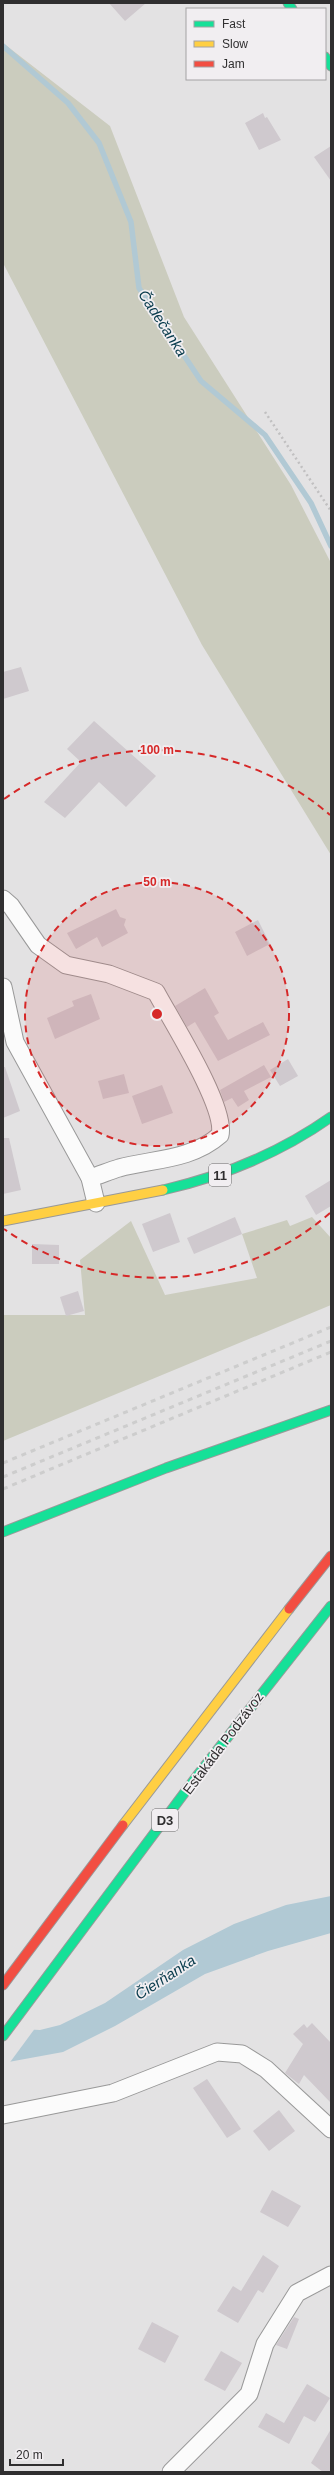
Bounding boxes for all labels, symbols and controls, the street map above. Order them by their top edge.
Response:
legend [186,8,326,80]
text: Fast [222,17,246,31]
text: Slow [222,37,248,51]
text: Jam [222,57,245,71]
water label: Čadečanka [135,287,191,359]
text: 100 m [140,743,174,757]
text: 50 m [143,875,171,889]
centre of rings [150,1007,164,1021]
road number: 11 [209,1164,231,1186]
street label: Estakáda Podzávoz [179,1689,267,1797]
road number: D3 [152,1809,178,1831]
water label: Čierňanka [132,1951,198,2003]
scale bar [10,2441,63,2467]
text: 20 m [16,2448,43,2462]

